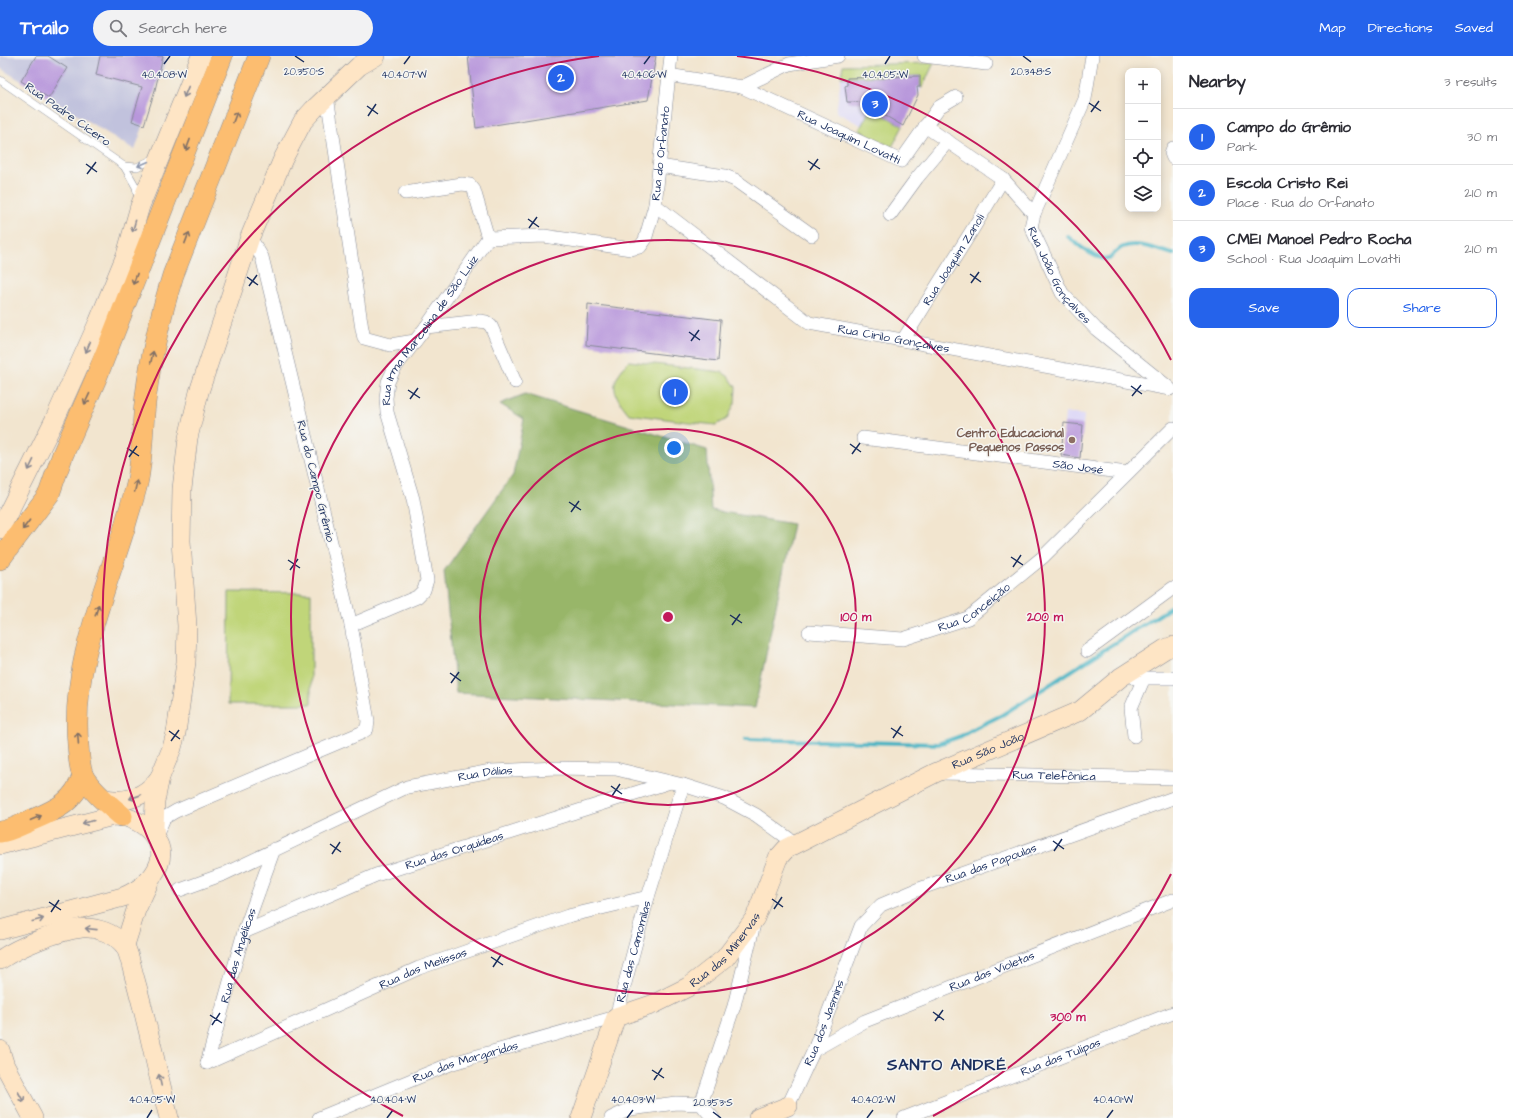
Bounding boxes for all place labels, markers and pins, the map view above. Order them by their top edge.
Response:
pin: 2 [548,63,574,93]
pin: 3 [862,89,888,119]
pin: 1 [662,377,688,407]
place label: Centro Educacional Pequenos Passos [957,425,1064,457]
marker: Centro Educacional Pequenos Passos [1067,435,1077,445]
centre of rings [661,610,675,624]

